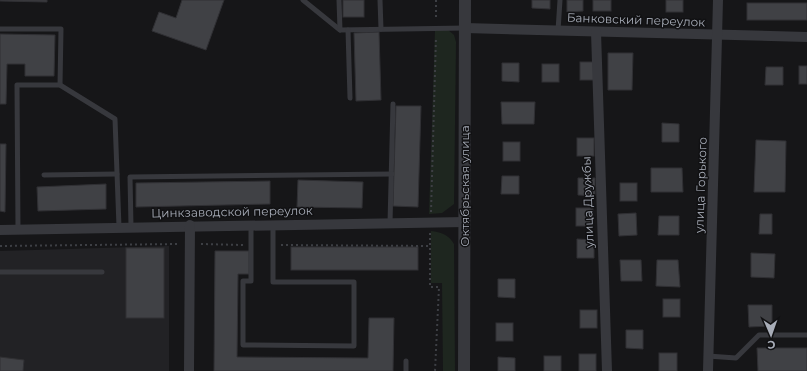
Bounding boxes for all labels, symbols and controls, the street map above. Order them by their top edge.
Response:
street label: Банковский переулок [567,10,706,29]
street label: Октябрьская улица [457,125,472,247]
street label: улица Горького [691,136,710,234]
street label: улица Дружбы [578,156,597,249]
street label: Цинкзаводской переулок [151,203,313,220]
north arrow [751,315,791,355]
text: С [767,338,776,352]

